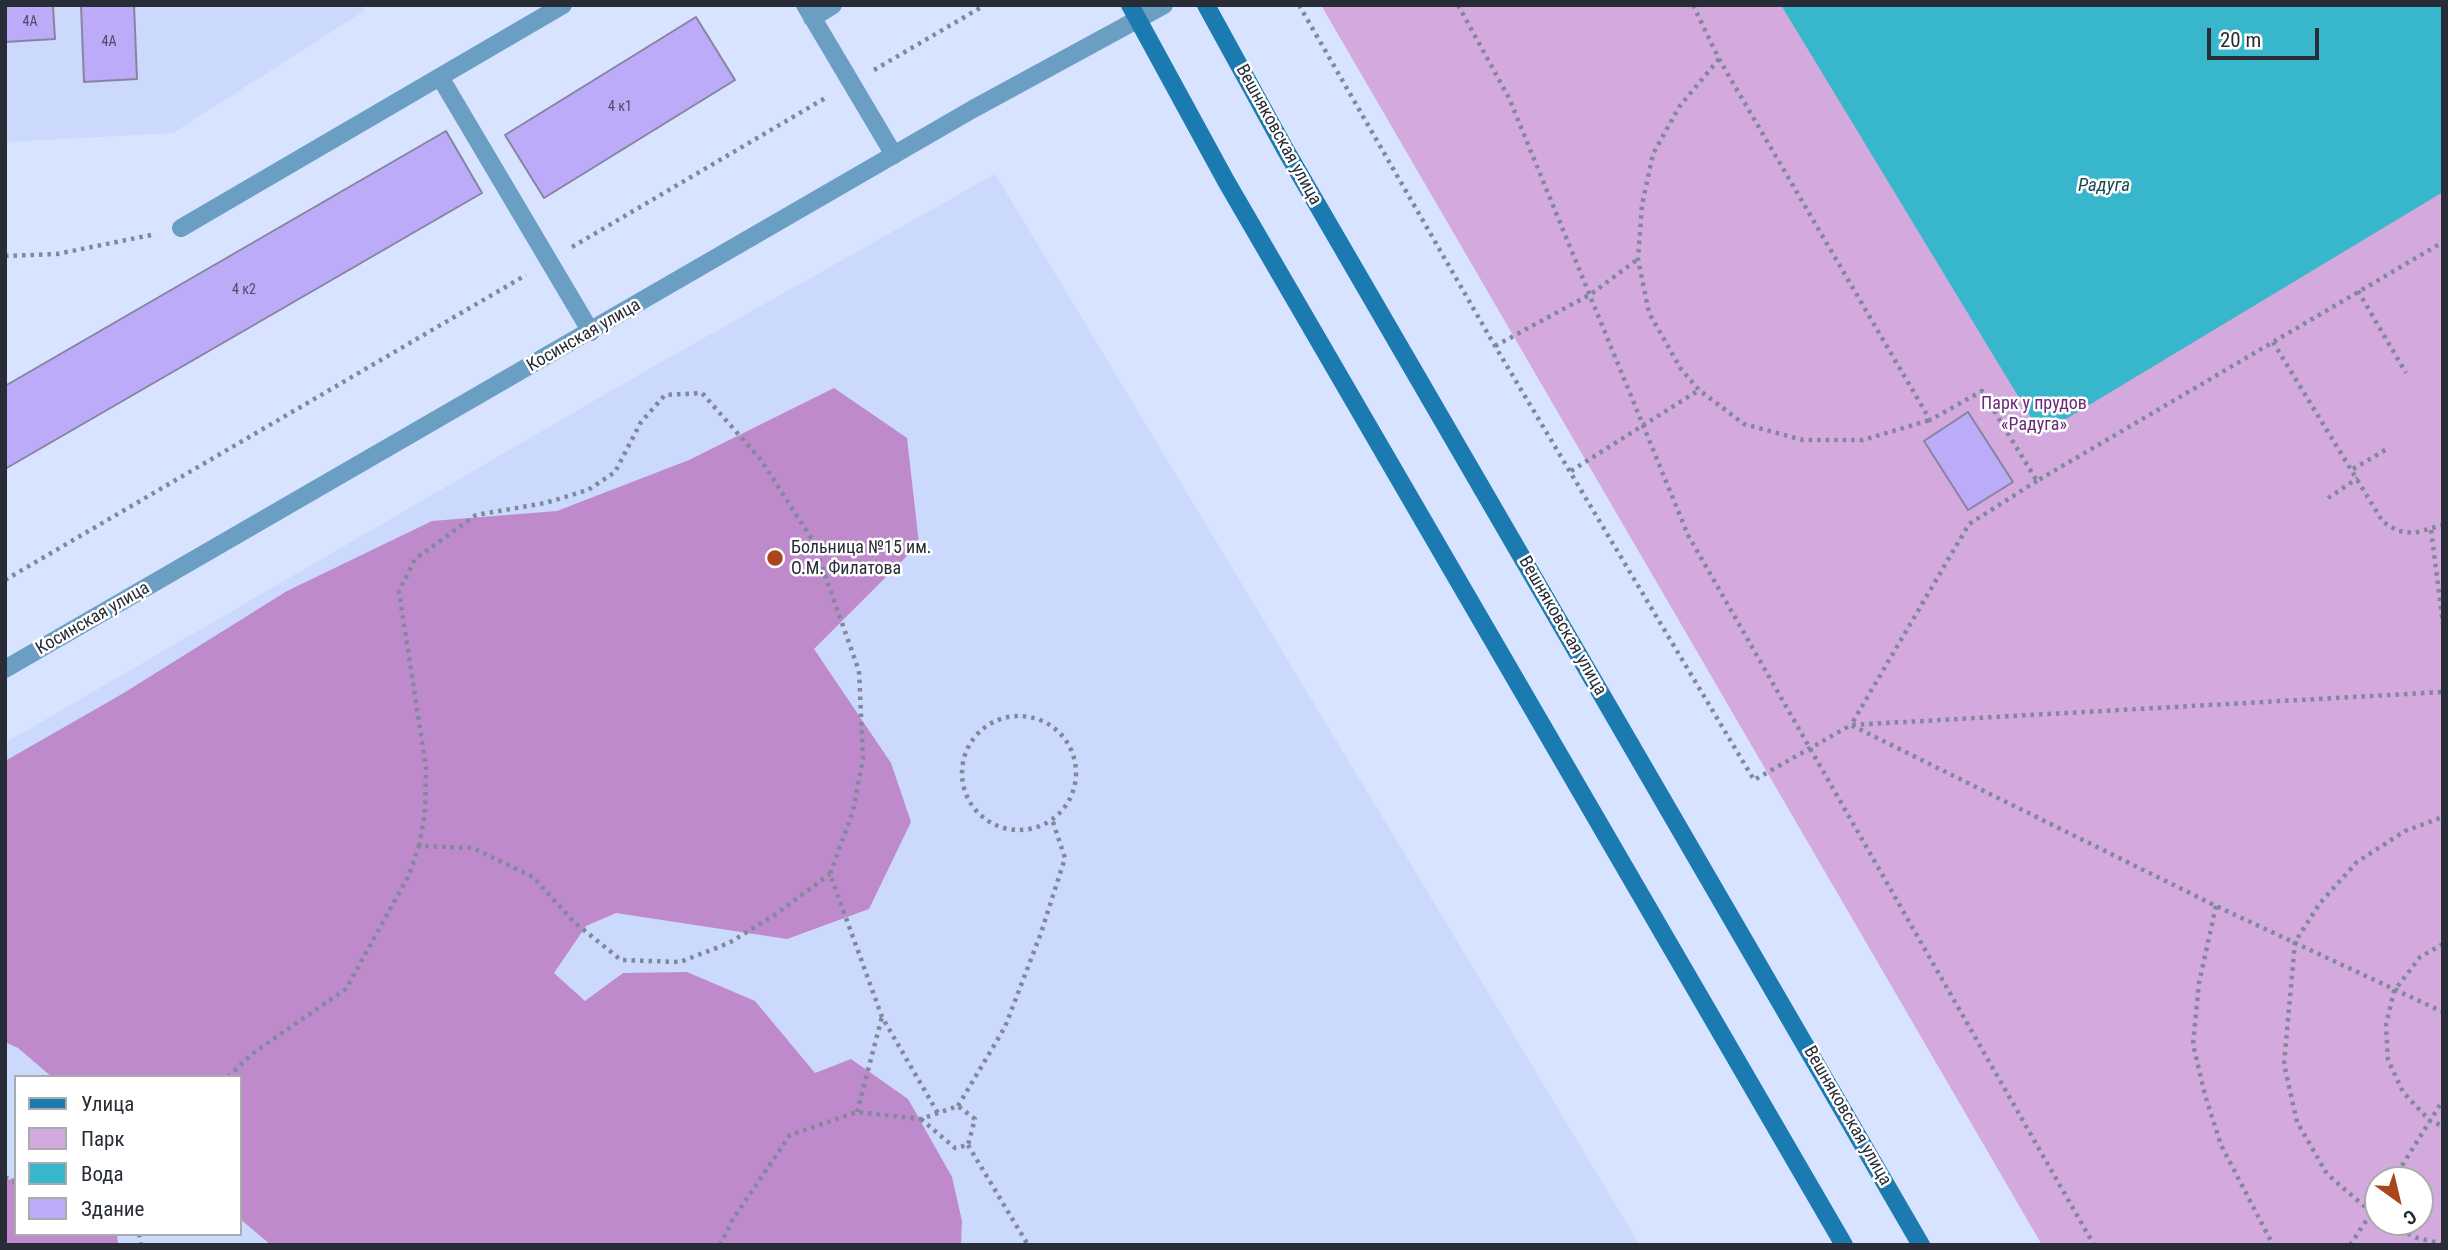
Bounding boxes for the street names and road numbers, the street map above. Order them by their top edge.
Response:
street label: Вешняковская улица [1230,61,1326,209]
street label: Косинская улица [523,295,645,377]
street label: Вешняковская улица [1513,552,1611,700]
street label: Косинская улица [32,578,154,660]
street label: Вешняковская улица [1798,1042,1896,1190]

